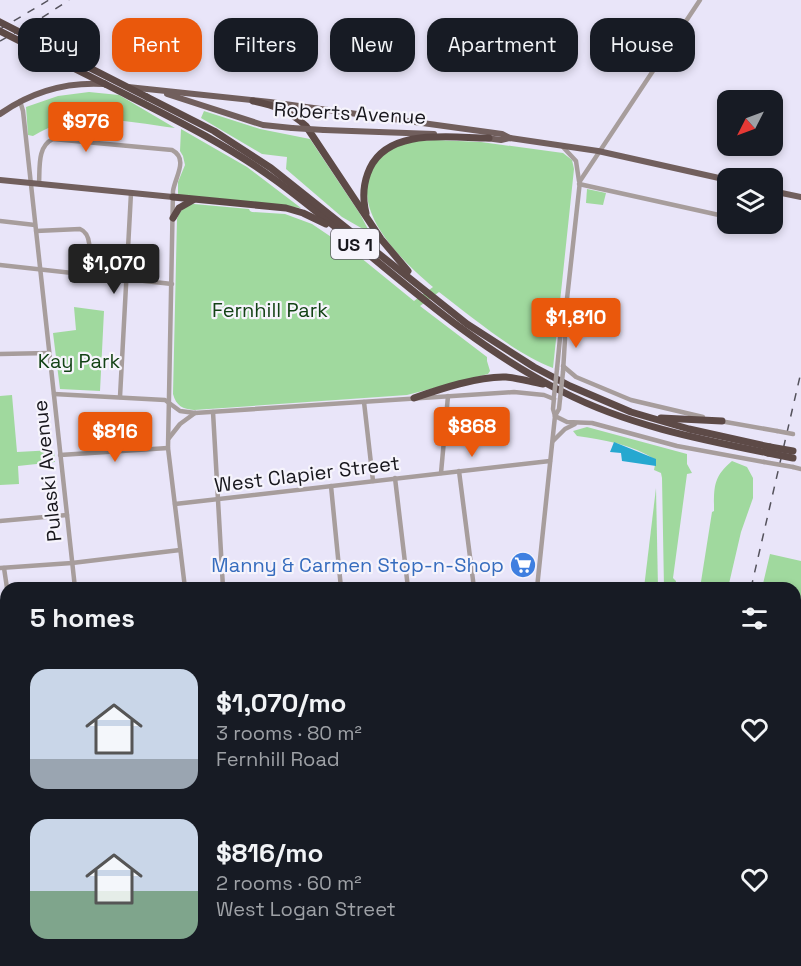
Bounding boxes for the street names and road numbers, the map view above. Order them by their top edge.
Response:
street label: Roberts Avenue [273,96,427,130]
road number: US 1 [331,229,379,259]
street label: Pulaski Avenue [27,399,67,543]
street label: West Clapier Street [213,450,401,498]

